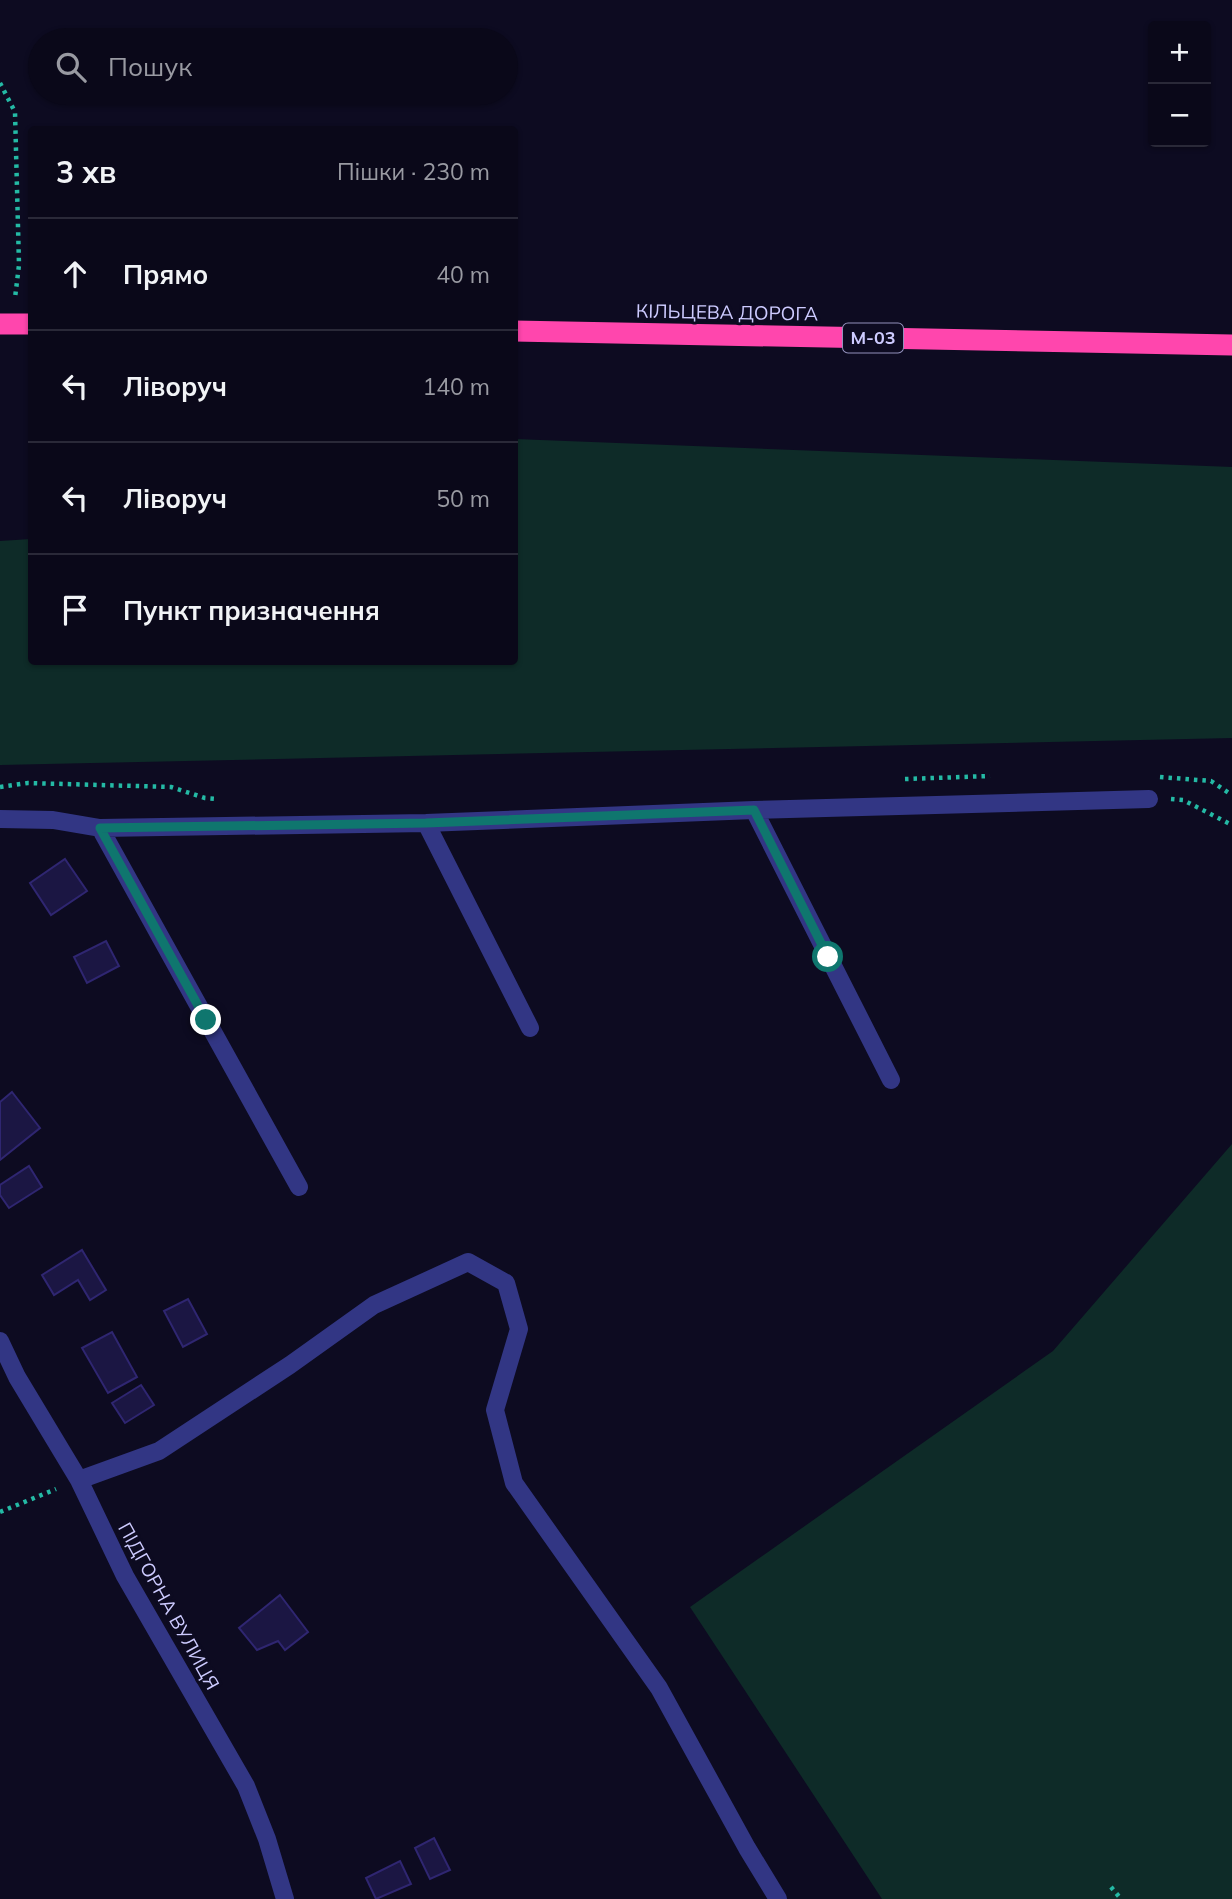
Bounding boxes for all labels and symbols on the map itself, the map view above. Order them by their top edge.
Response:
street label: КІЛЬЦЕВА ДОРОГА [636,298,818,326]
road number: М-03 [843,324,903,352]
route start [812,941,843,972]
route end [190,1004,221,1035]
street label: ПІДГОРНА ВУЛИЦЯ [113,1518,225,1694]

